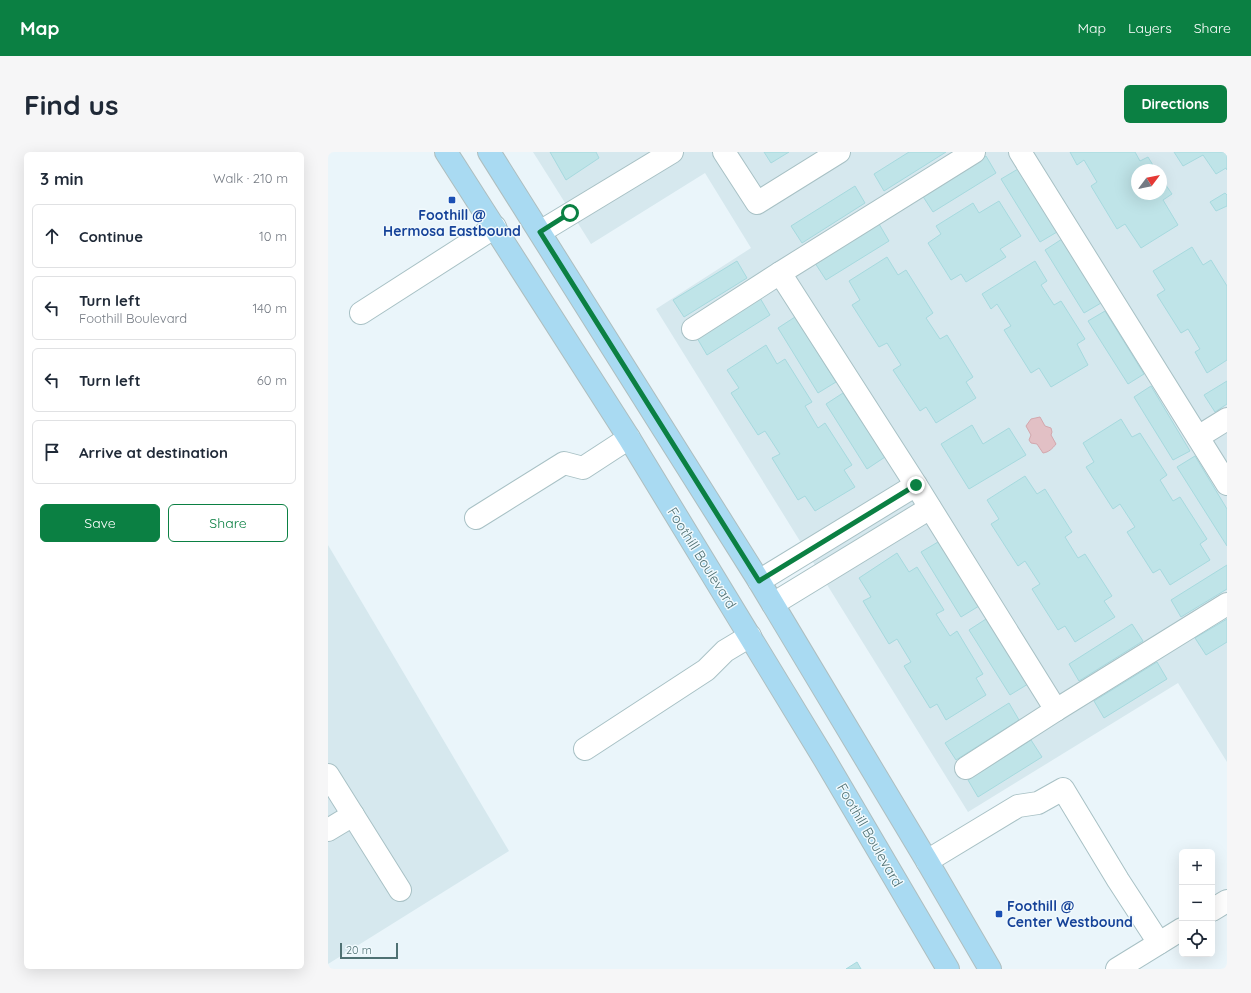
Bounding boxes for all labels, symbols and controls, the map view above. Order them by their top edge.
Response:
text: Map [20,16,59,40]
text: Map [1077,19,1106,37]
text: Layers [1128,19,1172,37]
text: Share [1194,19,1231,37]
button: Directions [1124,85,1227,123]
text: Find us [24,87,118,122]
north arrow [1131,164,1167,200]
text: 3 min [40,168,84,189]
text: Walk · 210 m [213,170,288,186]
marker: Foothill @ Hermosa Eastbound [447,195,457,205]
route start [561,204,579,222]
place label: Foothill @ Hermosa Eastbound [383,206,521,240]
icon: ahead [41,225,63,247]
text: Continue [79,227,143,246]
text: 10 m [259,228,287,244]
text: Turn left [79,291,141,310]
icon: left [41,297,63,319]
text: 140 m [252,300,287,316]
text: Foothill Boulevard [79,310,187,326]
icon: left [41,369,63,391]
text: Turn left [79,371,141,390]
text: 60 m [257,372,287,388]
icon: arrive [41,441,63,463]
text: Arrive at destination [79,443,228,462]
route end [907,476,925,494]
button: Save [40,504,160,542]
button: Share [168,504,288,542]
street label: Foothill Boulevard [664,504,740,612]
street label: Foothill Boulevard [833,780,907,890]
map controls [1179,849,1215,957]
button: + [1179,849,1215,885]
button: − [1179,885,1215,921]
place label: Foothill @ Center Westbound [1007,897,1133,931]
marker: Foothill @ Center Westbound [994,909,1004,919]
button: locate [1179,921,1215,957]
scale bar [340,941,398,960]
text: 20 m [346,943,372,957]

